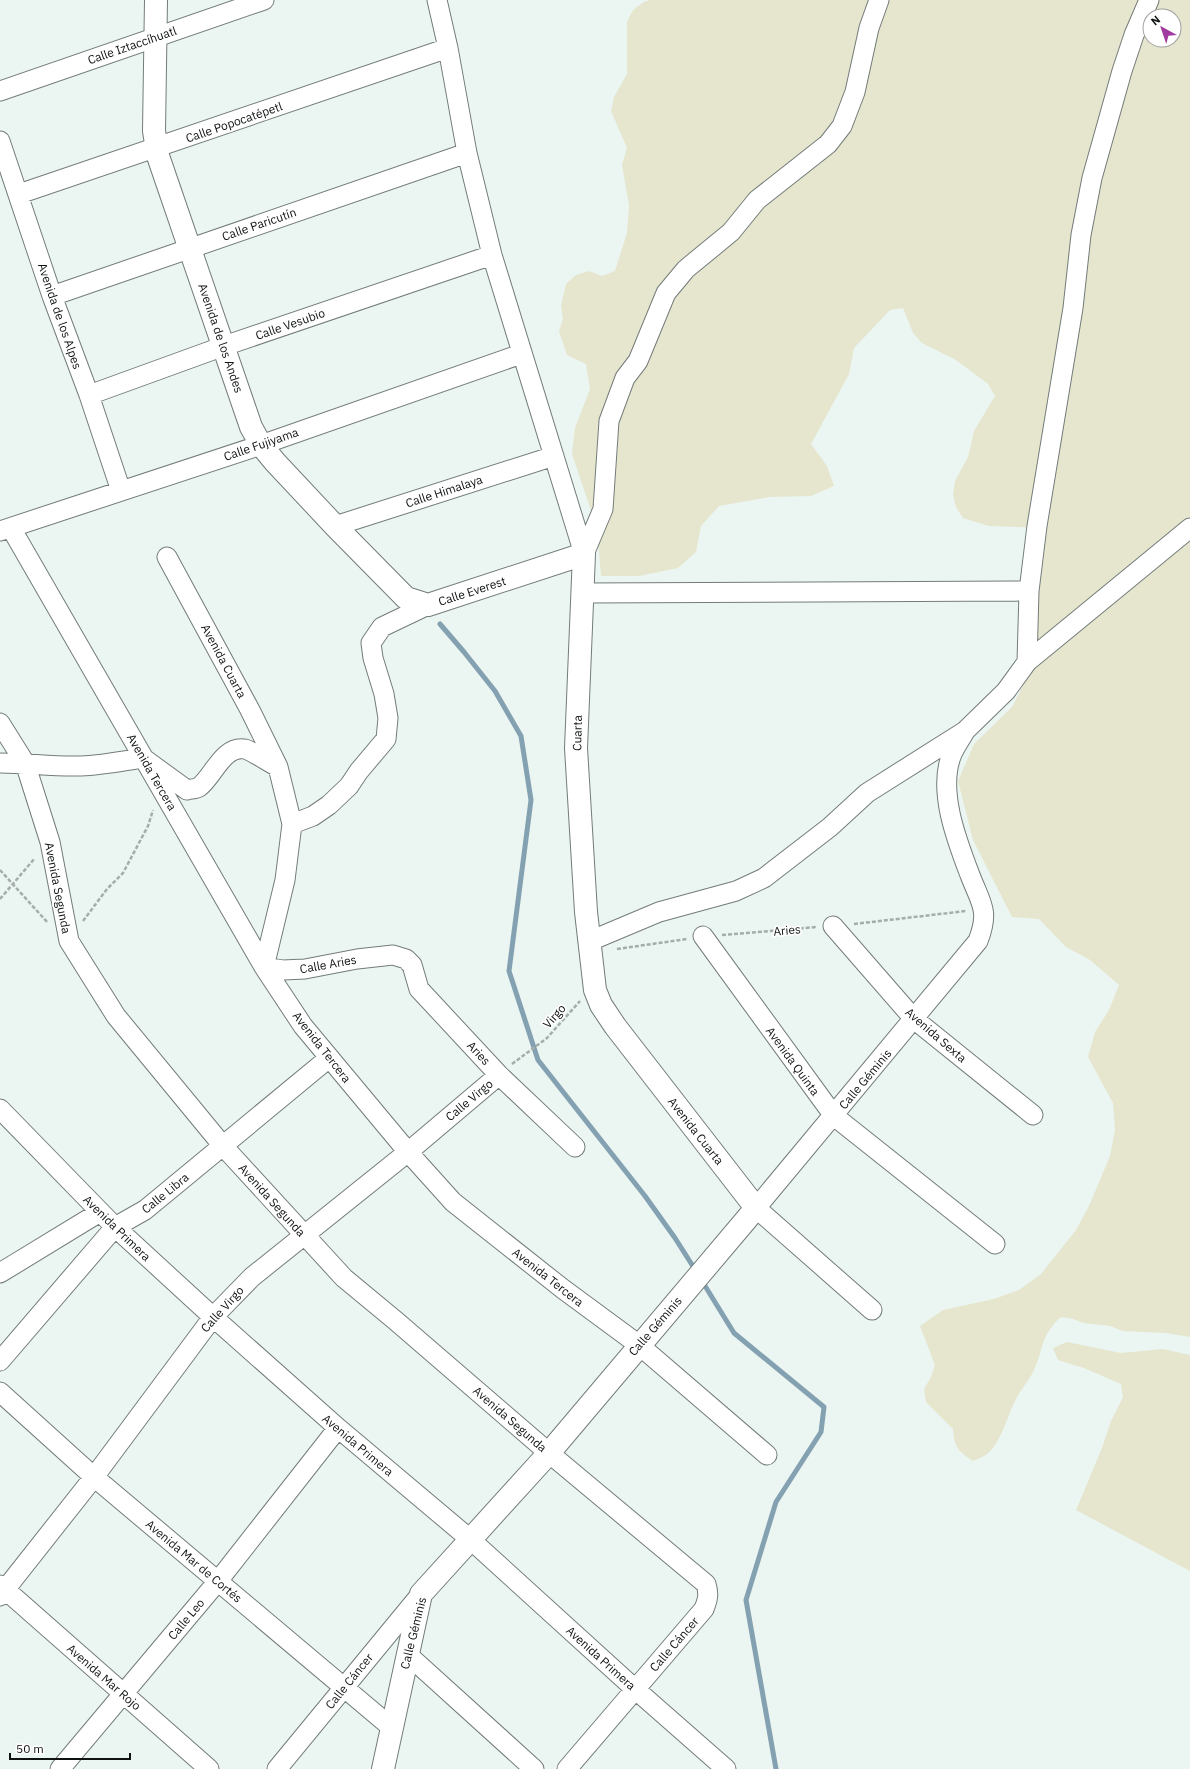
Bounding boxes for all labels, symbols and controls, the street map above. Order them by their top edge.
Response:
north arrow [1142,8,1182,48]
text: N [1148,12,1163,28]
street label: Calle Iztaccíhuatl [85,23,179,67]
street label: Calle Popocatépetl [184,98,284,146]
street label: Calle Paricutín [220,204,298,244]
street label: Avenida de los Alpes [35,261,85,371]
street label: Avenida de los Andes [195,281,247,395]
street label: Calle Vesubio [253,305,327,343]
street label: Calle Fujiyama [222,424,301,464]
street label: Calle Himalaya [404,471,485,510]
street label: Calle Everest [436,573,508,609]
street label: Avenida Cuarta [198,621,250,701]
street label: Cuarta [569,714,585,751]
street label: Avenida Tercera [124,731,180,814]
street label: Avenida Segunda [42,841,74,936]
street label: Aries [773,921,802,939]
street label: Calle Aries [298,952,358,976]
street label: Virgo [539,1001,569,1031]
street label: Avenida Sexta [902,1004,970,1066]
street label: Avenida Tercera [290,1008,355,1086]
street label: Avenida Quinta [763,1024,823,1099]
street label: Aries [464,1038,494,1068]
street label: Calle Géminis [836,1046,895,1112]
street label: Calle Virgo [442,1076,496,1124]
street label: Avenida Cuarta [665,1094,727,1168]
street label: Avenida Segunda [235,1161,309,1240]
street label: Calle Libra [138,1169,192,1217]
street label: Avenida Primera [80,1192,154,1264]
street label: Avenida Tercera [509,1245,587,1310]
street label: Calle Virgo [197,1283,247,1335]
street label: Calle Géminis [625,1293,685,1359]
street label: Avenida Segunda [470,1383,550,1455]
street label: Avenida Primera [319,1411,397,1479]
street label: Avenida Mar de Cortés [143,1516,245,1606]
street label: Calle Leo [165,1595,208,1643]
street label: Calle Géminis [397,1595,429,1671]
street label: Calle Cáncer [646,1613,702,1674]
street label: Avenida Primera [563,1623,639,1693]
street label: Avenida Mar Rojo [64,1641,144,1713]
street label: Calle Cáncer [322,1650,376,1712]
scale bar [10,1735,130,1761]
text: 50 m [16,1741,44,1756]

